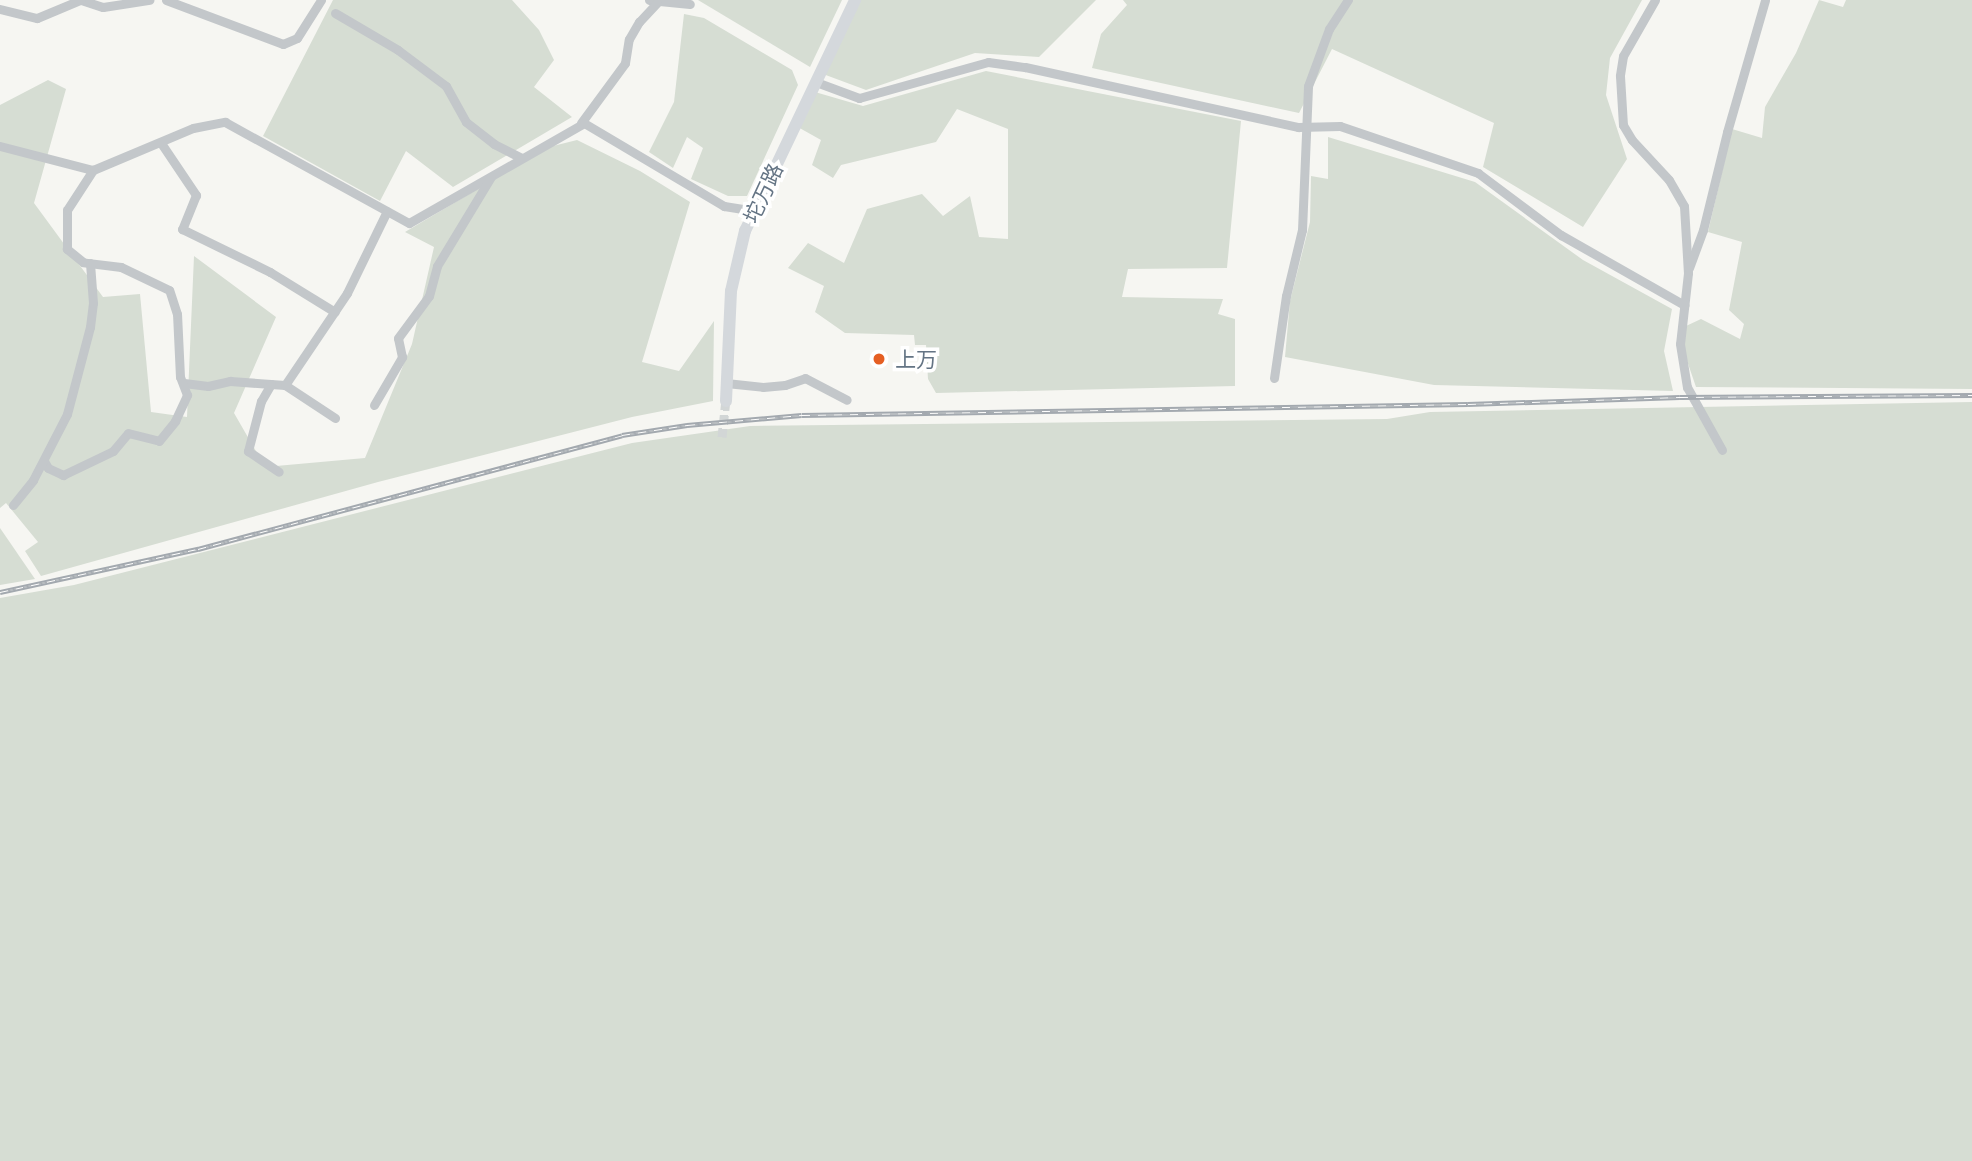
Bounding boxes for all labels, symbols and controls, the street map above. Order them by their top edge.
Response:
street label: 坨万路 [738,159,788,227]
place label: 上万 [895,346,937,372]
marker: 上万 [869,349,889,369]

